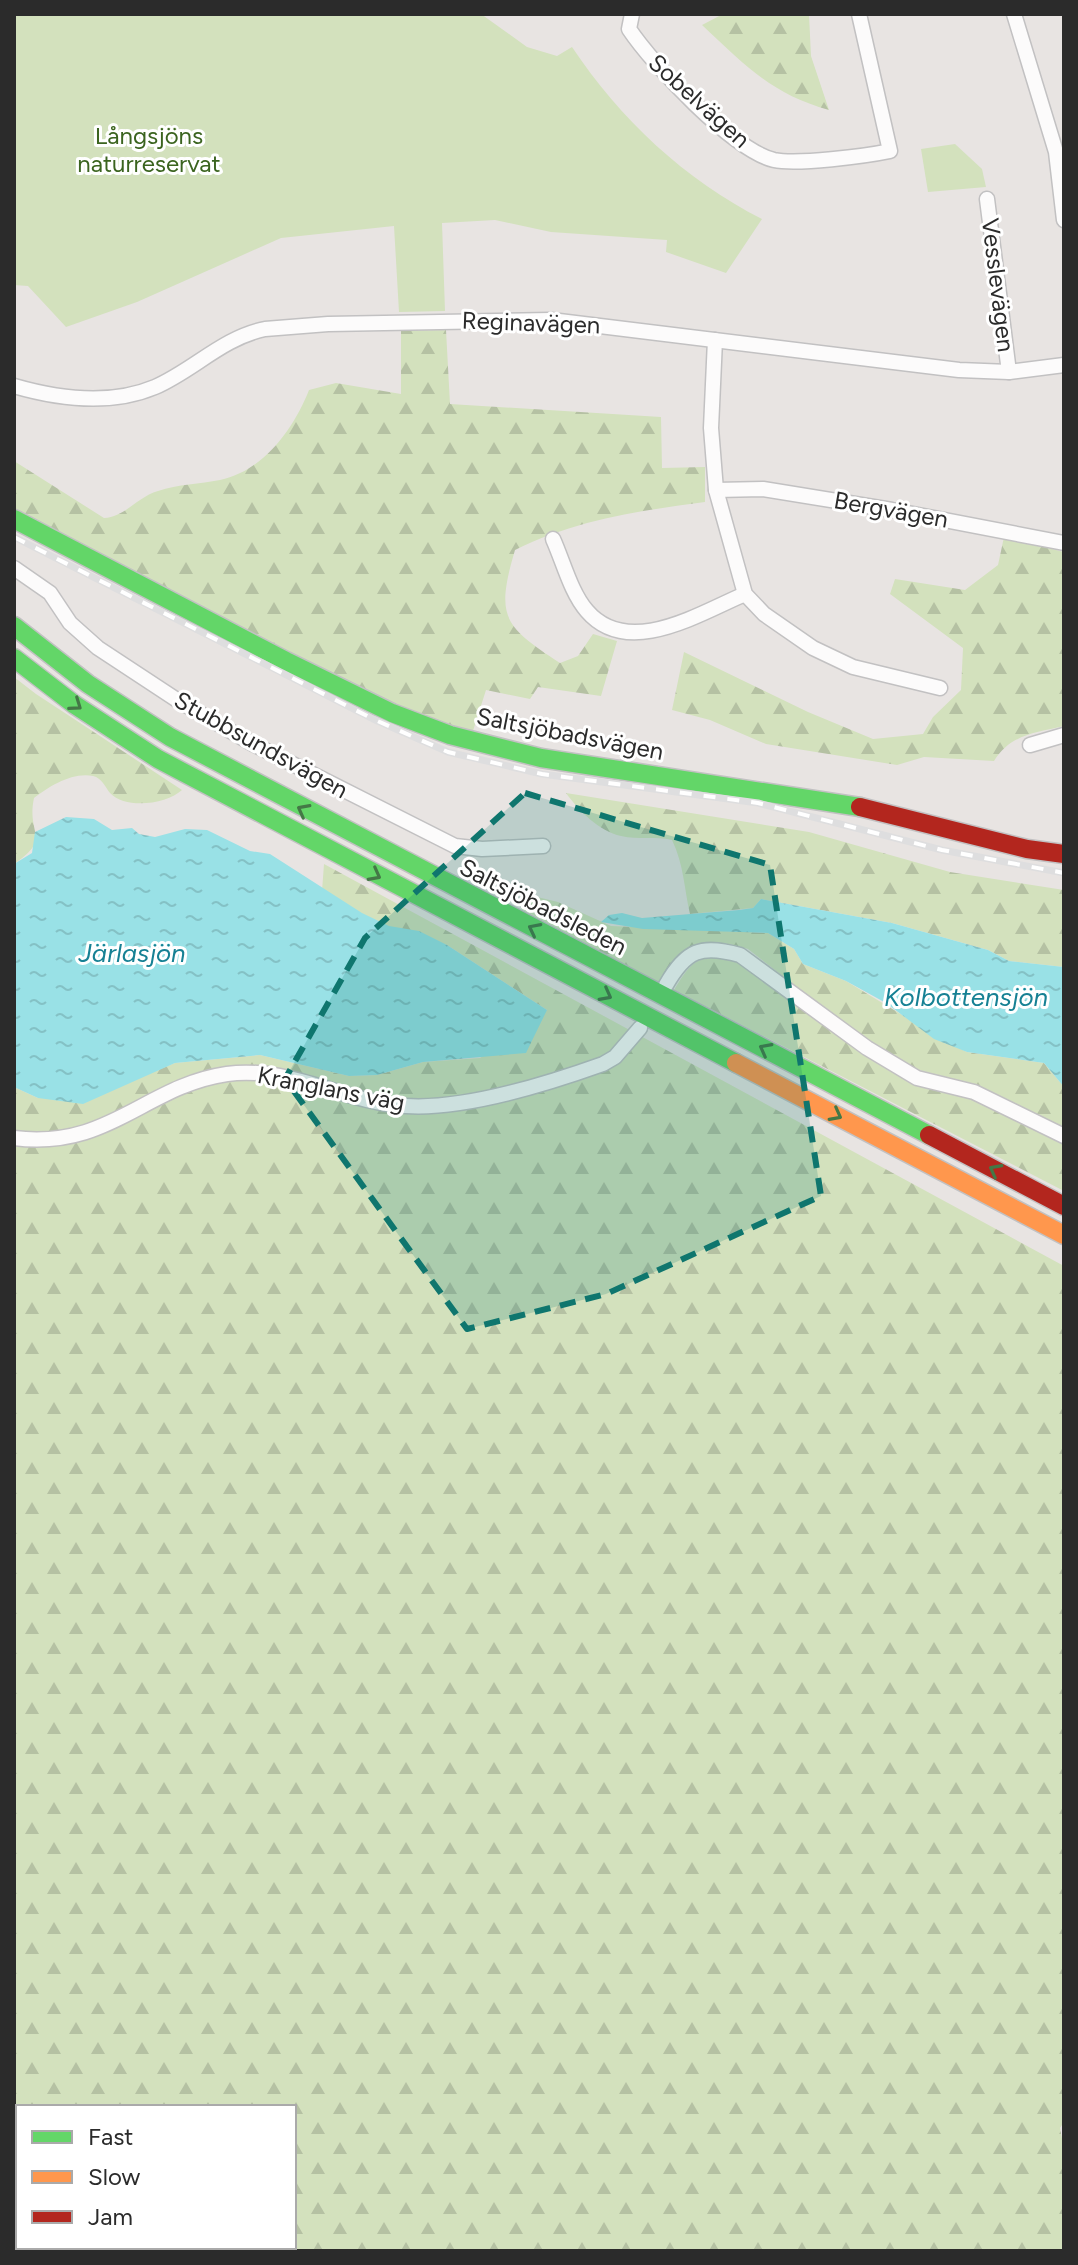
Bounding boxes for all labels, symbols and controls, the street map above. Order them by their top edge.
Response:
street label: Sobelvägen [643,48,756,154]
park label: Långsjöns naturreservat [77,121,221,178]
street label: Vesslevägen [976,216,1021,353]
street label: Reginavägen [461,306,601,339]
street label: Bergvägen [832,485,950,534]
street label: Stubbsundsvägen [169,685,353,804]
one-way arrow [68,695,82,710]
street label: Saltsjöbadsvägen [474,701,666,766]
one-way arrow [297,804,312,819]
street label: Saltsjöbadsleden [455,852,632,961]
one-way arrow [367,866,382,881]
one-way arrow [528,924,542,939]
water label: Järlasjön [77,937,186,969]
water label: Kolbottensjön [884,981,1048,1013]
one-way arrow [597,986,612,1001]
one-way arrow [758,1044,773,1059]
street label: Kranglans väg [255,1060,407,1117]
one-way arrow [828,1106,843,1121]
one-way arrow [989,1165,1003,1180]
legend [16,2105,296,2249]
text: Fast [88,2122,133,2151]
text: Slow [88,2162,141,2191]
text: Jam [88,2202,133,2231]

